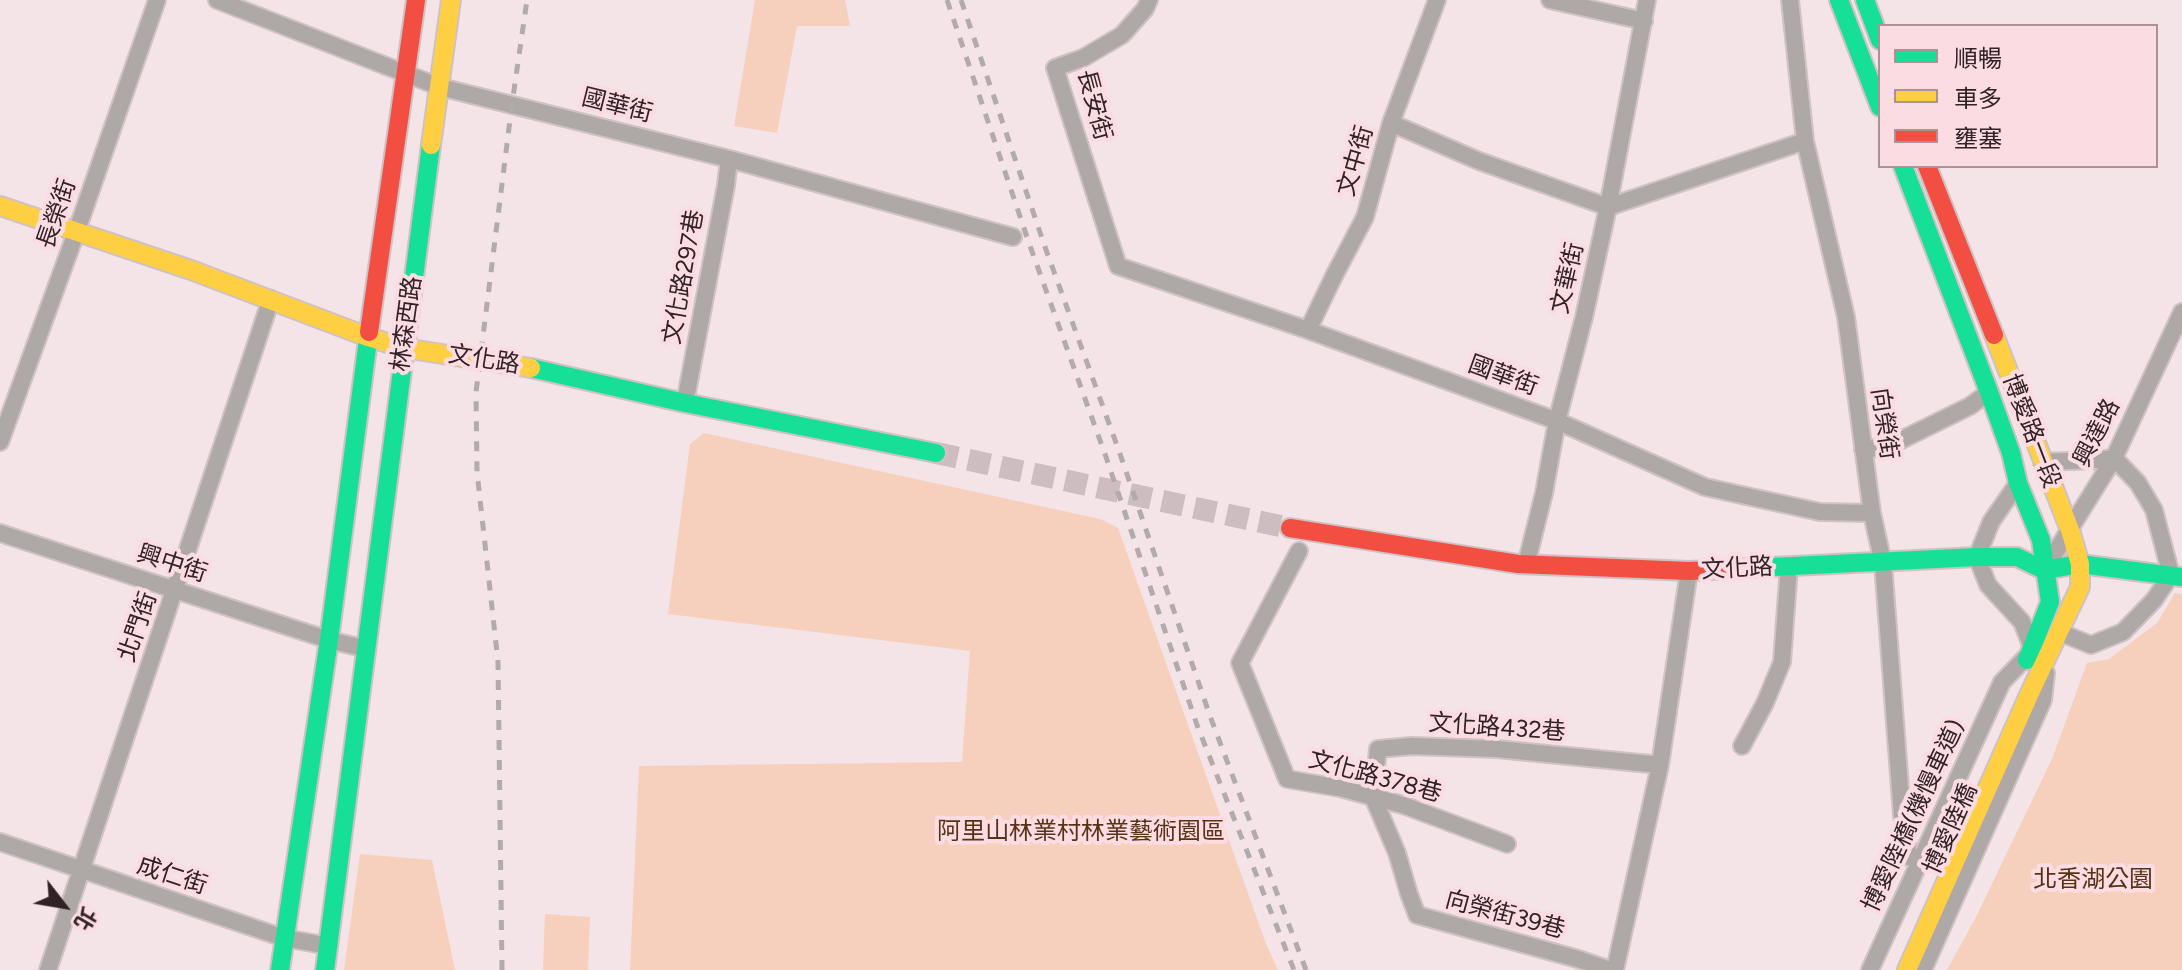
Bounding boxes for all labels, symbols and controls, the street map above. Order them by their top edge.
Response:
legend [1878,24,2158,168]
text: 順暢 [1954,44,2002,73]
street label: 長安街 [1071,66,1117,144]
street label: 國華街 [579,83,655,129]
text: 車多 [1954,84,2002,113]
street label: 文中街 [1332,122,1380,200]
text: 壅塞 [1954,124,2002,153]
street label: 長榮街 [32,175,82,253]
street label: 文化路297巷 [658,208,710,346]
street label: 文華街 [1546,240,1590,316]
street label: 林森西路 [386,274,428,374]
street label: 文化路 [446,340,522,380]
street label: 國華街 [1464,350,1542,402]
street label: 博愛路一段 [1996,370,2066,492]
street label: 向榮街 [1865,386,1903,462]
street label: 興達路 [2068,394,2126,472]
street label: 興中街 [133,539,211,589]
street label: 文化路 [1700,553,1774,585]
street label: 北門街 [113,588,163,666]
street label: 文化路432巷 [1427,709,1567,747]
street label: 博愛陸橋(機慢車道) [1857,715,1971,917]
street label: 文化路378巷 [1305,745,1445,809]
street label: 博愛陸橋 [1918,779,1984,879]
park label: 阿里山林業村林業藝術園區 [937,818,1225,846]
street label: 成仁街 [133,851,211,901]
north arrow [24,866,104,946]
park label: 北香湖公園 [2033,866,2153,894]
street label: 向榮街39巷 [1442,885,1568,945]
text: 北 [68,902,102,935]

